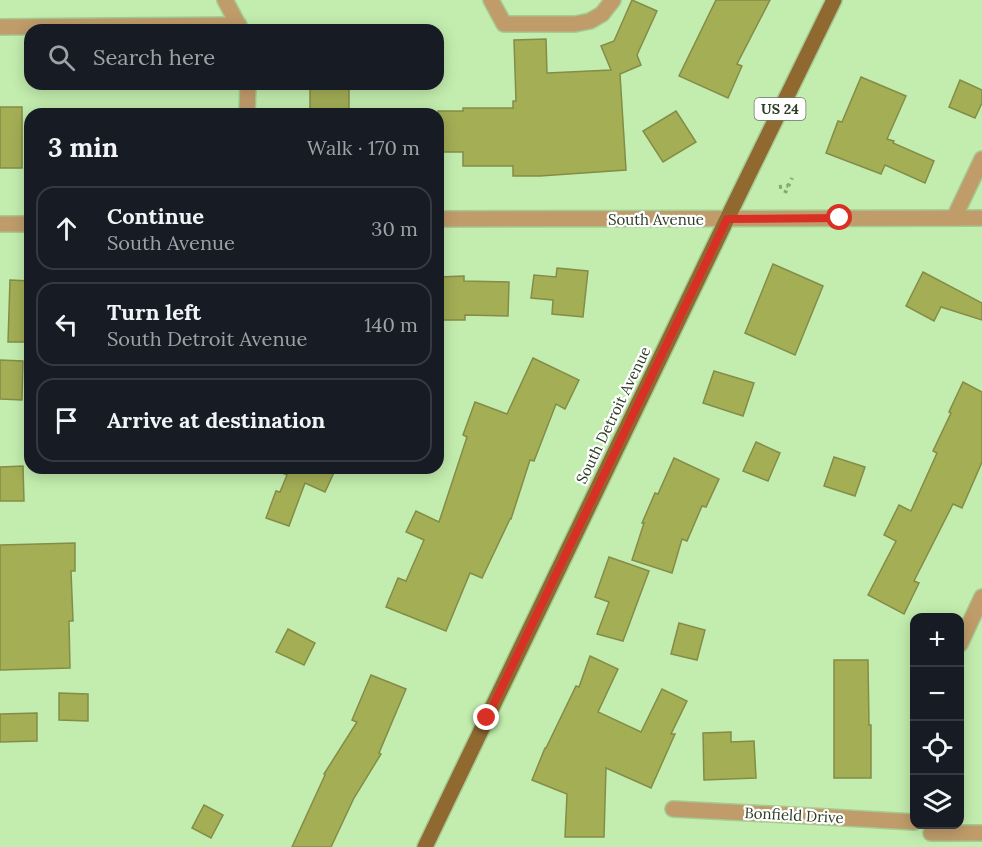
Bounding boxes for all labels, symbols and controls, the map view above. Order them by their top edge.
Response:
search box [24,24,444,90]
icon: search [45,41,78,74]
text: Search here [93,43,215,71]
road number: US 24 [754,98,806,120]
text: 3 min [48,131,118,164]
text: Walk · 170 m [307,135,420,160]
text: Continue [107,202,204,230]
route start [826,204,852,230]
street label: South Avenue [608,210,704,229]
icon: ahead [50,212,83,245]
text: 30 m [371,216,418,241]
text: South Avenue [107,230,235,255]
text: Turn left [107,298,201,326]
icon: left [50,308,83,341]
text: 140 m [364,312,418,337]
text: South Detroit Avenue [107,326,307,351]
street label: South Detroit Avenue [572,343,654,487]
icon: arrive [50,404,83,437]
text: Arrive at destination [107,406,325,434]
map controls [910,613,964,829]
button: + [910,613,964,667]
button: − [910,667,964,721]
route end [473,704,499,730]
button: locate [910,721,964,775]
button: layers [910,775,964,829]
street label: Bonfield Drive [744,803,844,827]

